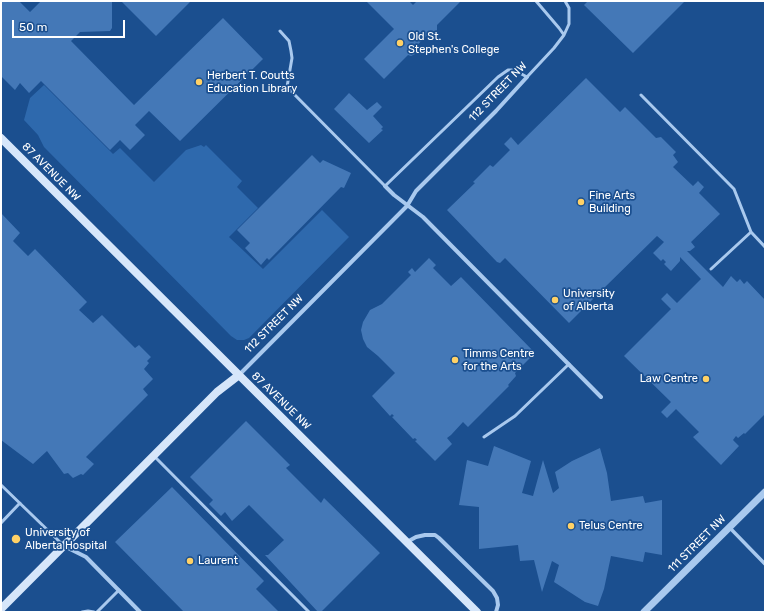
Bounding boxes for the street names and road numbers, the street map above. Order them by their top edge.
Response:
street label: 112 STREET NW [466,59,530,125]
street label: 87 AVENUE NW [19,140,83,204]
street label: 112 STREET NW [242,292,306,356]
street label: 87 AVENUE NW [249,369,313,433]
street label: 111 STREET NW [665,512,729,576]

